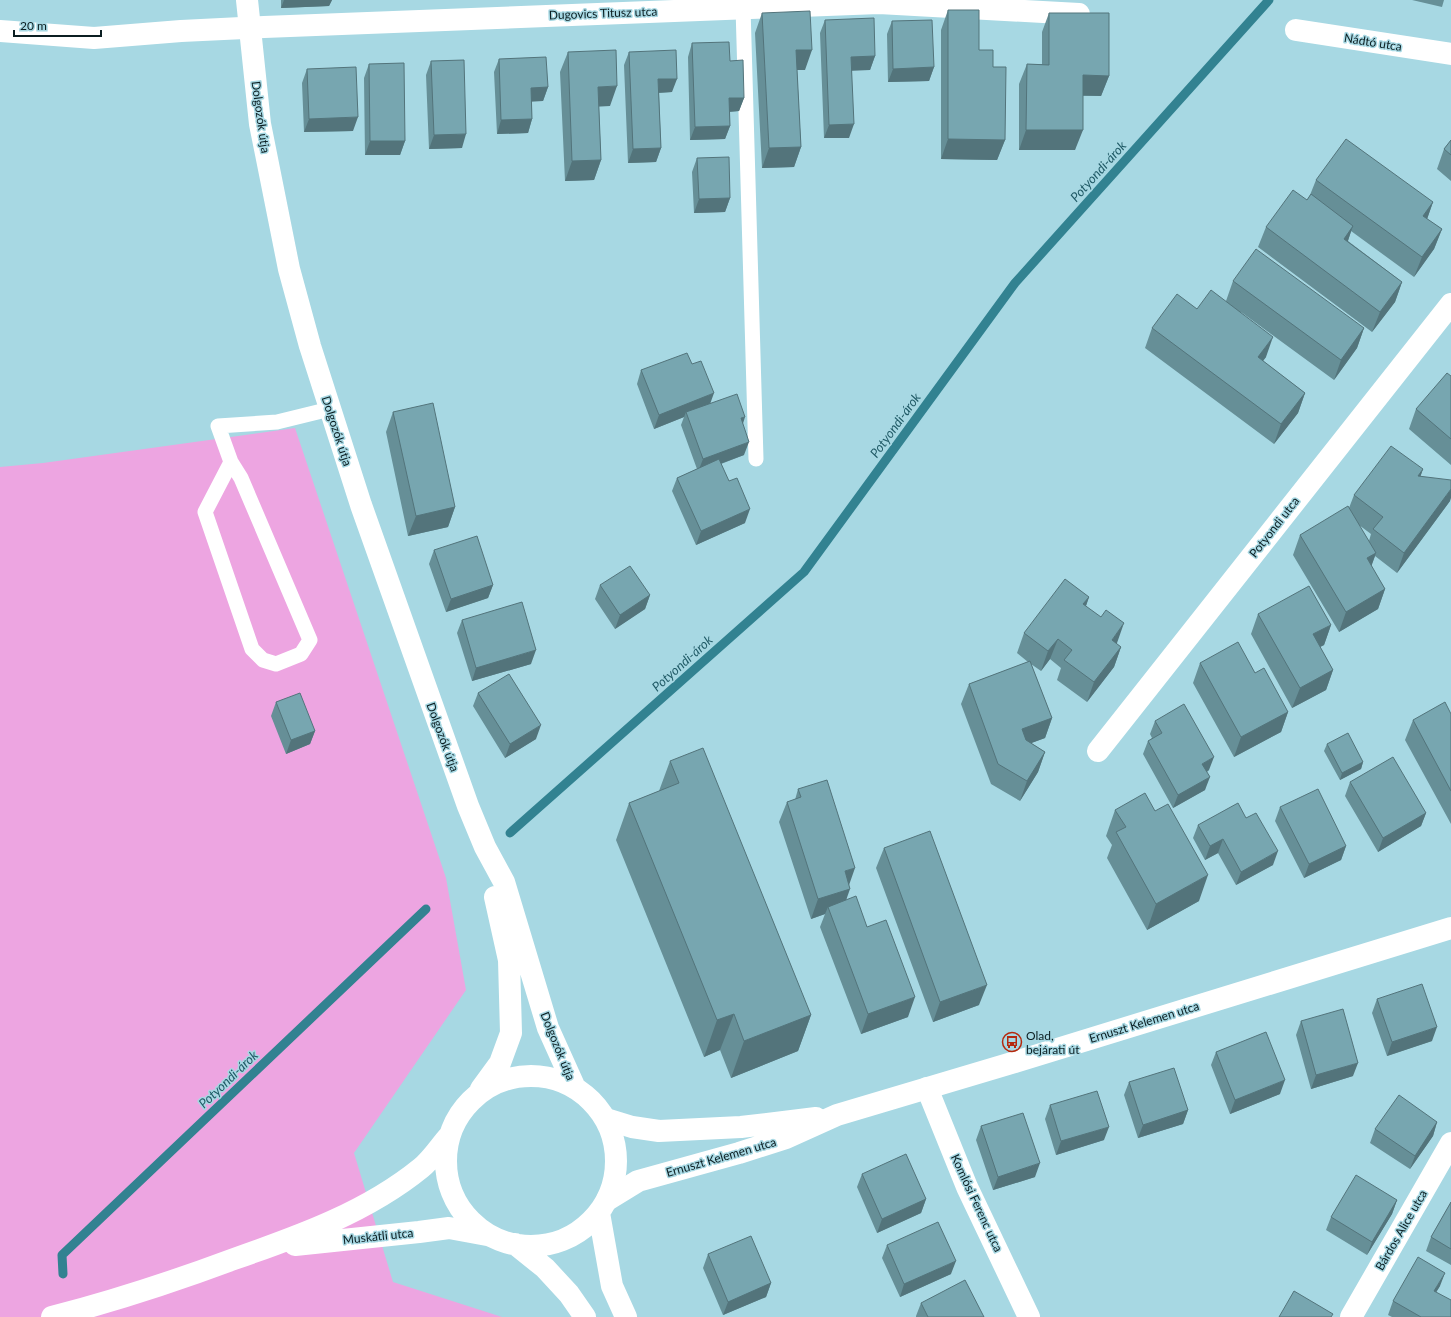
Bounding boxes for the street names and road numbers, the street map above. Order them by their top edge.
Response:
street label: Dugovics Titusz utca [549,4,658,22]
street label: Nádtó utca [1343,30,1403,54]
street label: Dolgozók útja [249,80,273,154]
street label: Dolgozók útja [319,394,355,468]
street label: Potyondi utca [1246,494,1302,560]
street label: Dolgozók útja [424,700,462,774]
street label: Ernuszt Kelemen utca [1087,998,1201,1046]
street label: Dolgozók útja [537,1010,579,1083]
street label: Ernuszt Kelemen utca [664,1134,778,1180]
street label: Komlósi Ferenc utca [948,1152,1006,1254]
street label: Bárdos Alice utca [1372,1187,1430,1273]
street label: Muskátli utca [342,1225,414,1247]

